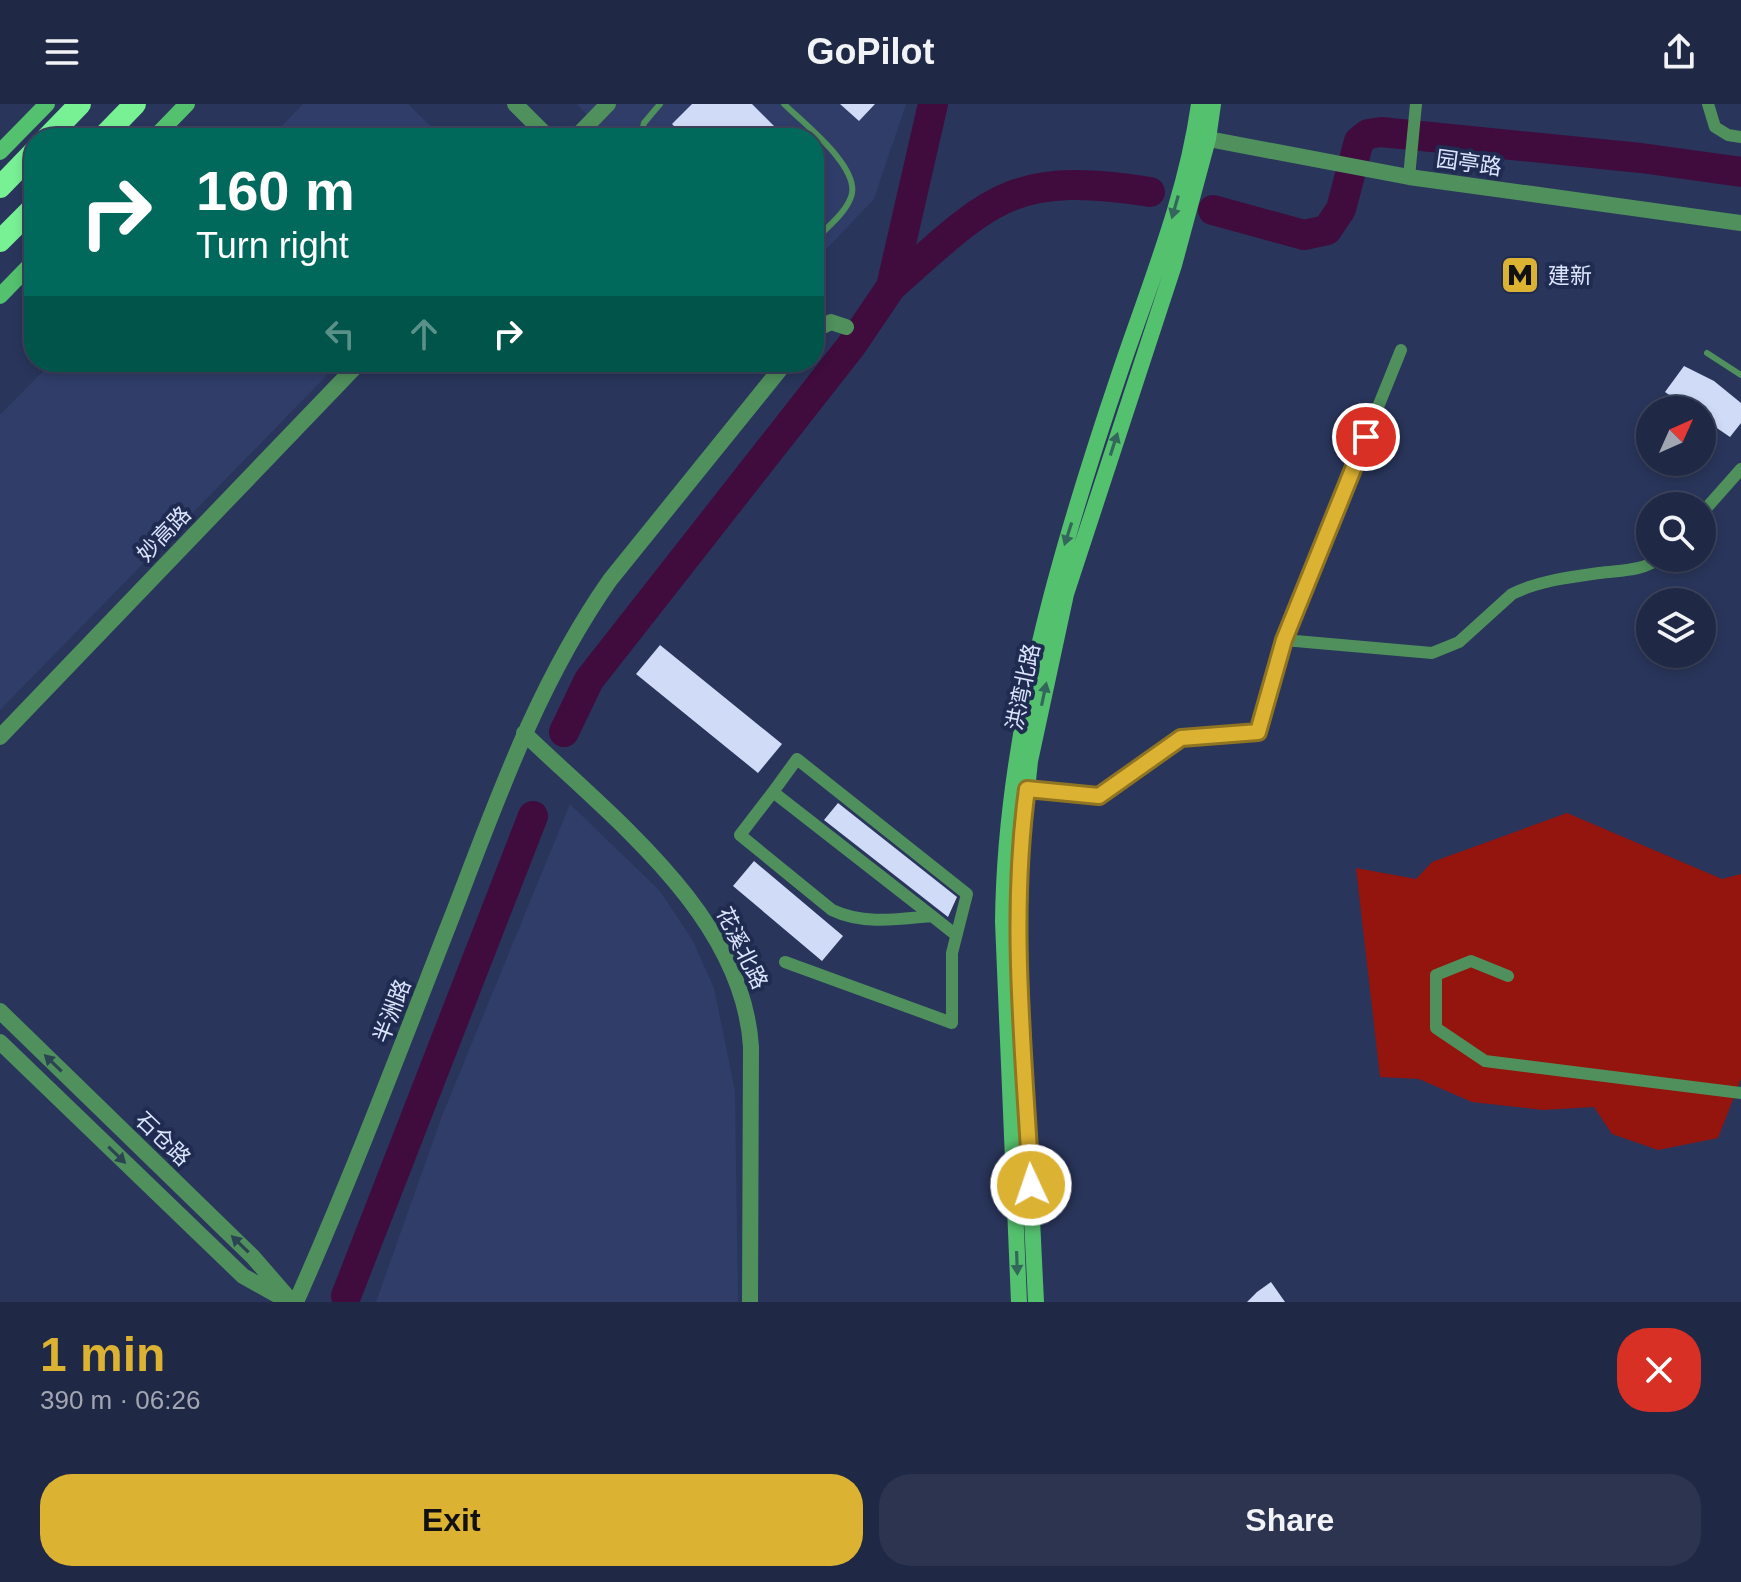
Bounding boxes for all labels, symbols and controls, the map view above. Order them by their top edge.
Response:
icon: menu [40,30,84,74]
icon: share [1657,30,1701,74]
text: GoPilot [807,31,935,72]
street label: 园亭路 [1435,146,1503,180]
text: 160 m [196,159,355,222]
icon: right [64,160,168,264]
one-way arrow [1168,196,1181,220]
text: Turn right [196,225,349,266]
metro station icon: 建新 [1499,254,1541,296]
place label: 建新 [1548,263,1592,288]
icon: left [318,312,362,356]
icon: ahead [402,312,446,356]
icon: right [486,312,530,356]
north arrow [1636,396,1716,476]
map controls [1636,396,1716,668]
pin [1332,403,1400,471]
icon: arrive [1344,415,1388,459]
one-way arrow [1108,432,1121,456]
button: search [1636,492,1716,572]
street label: 妙高路 [132,502,196,566]
one-way arrow [1061,522,1074,546]
button: layers [1636,588,1716,668]
street label: 洪湾北路 [1002,641,1044,733]
one-way arrow [1038,682,1051,707]
street label: 花溪北路 [711,903,773,993]
street label: 半洲路 [369,976,415,1046]
one-way arrow [44,1054,63,1073]
street label: 石仓路 [131,1107,195,1171]
position arrow [989,1143,1073,1227]
one-way arrow [107,1145,126,1163]
one-way arrow [231,1235,250,1254]
one-way arrow [1011,1251,1024,1276]
text: 1 min [40,1328,165,1381]
button: close [1617,1328,1701,1412]
text: 390 m · 06:26 [40,1385,200,1415]
button: Exit [40,1474,863,1566]
button: Share [879,1474,1701,1566]

